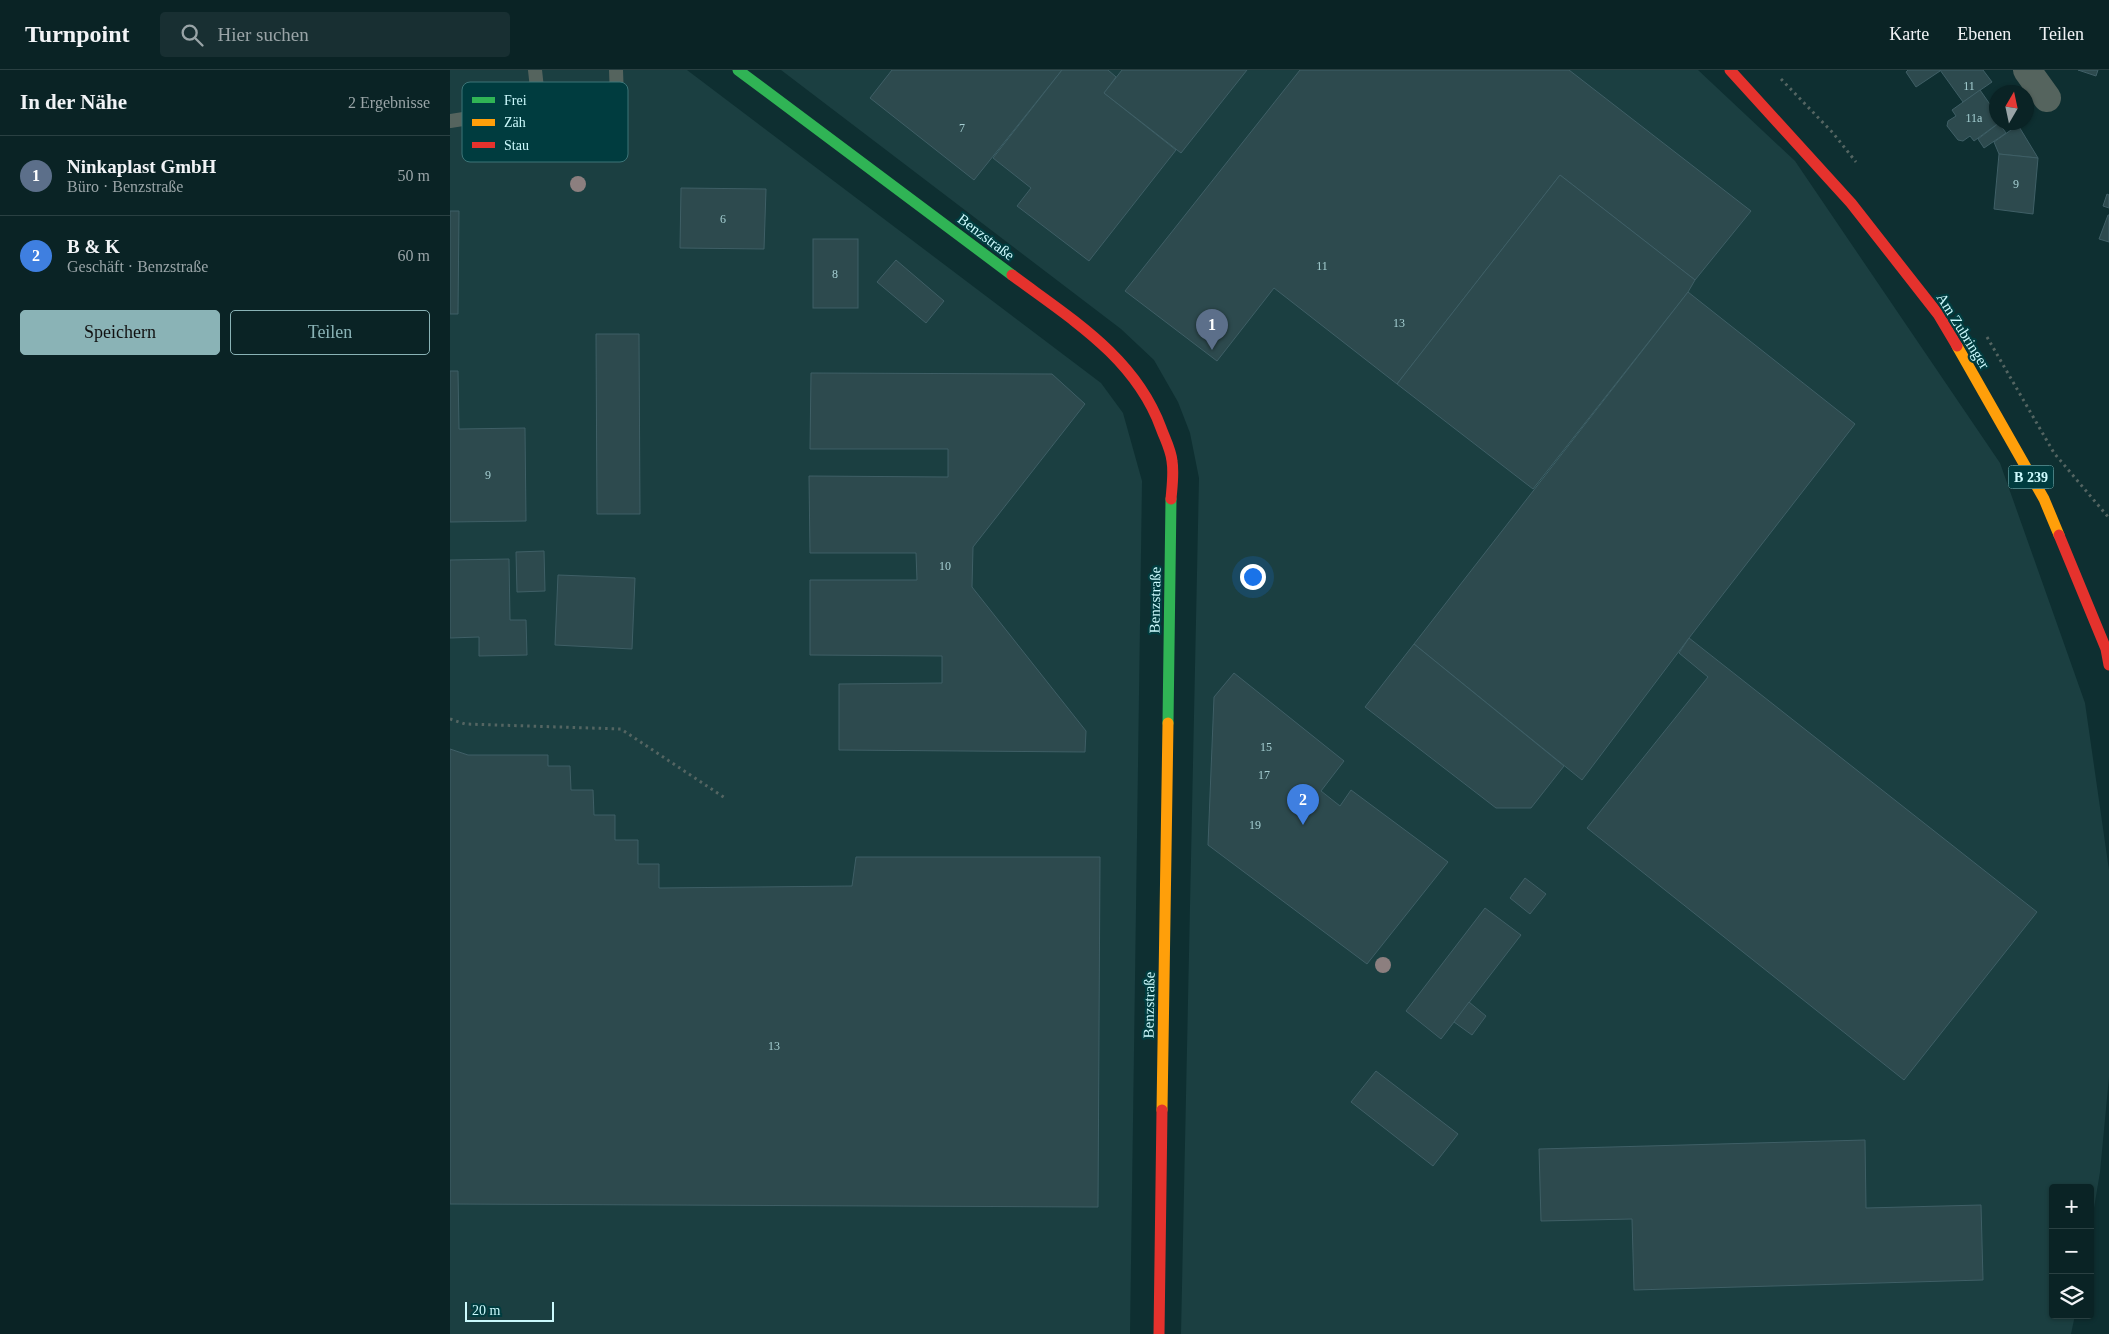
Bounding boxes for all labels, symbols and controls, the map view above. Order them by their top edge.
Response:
search box [160,12,510,57]
text: Turnpoint [25,21,130,47]
icon: search [178,21,206,49]
text: Hier suchen [218,24,309,45]
text: Karte [1889,24,1929,44]
text: Ebenen [1957,24,2011,44]
text: Teilen [2039,24,2084,44]
house number: 11 [1963,79,1975,93]
legend [462,82,628,162]
north arrow [1989,85,2034,130]
text: In der Nähe [20,90,127,114]
text: Frei [504,93,527,108]
text: 2 Ergebnisse [348,94,430,111]
house number: 11a [1966,111,1983,125]
text: Zäh [504,115,526,130]
house number: 7 [959,121,965,135]
text: Stau [504,138,529,153]
text: Ninkaplast GmbH [67,156,216,177]
text: 1 [32,167,40,184]
text: 50 m [398,167,430,184]
house number: 9 [2013,177,2019,191]
text: Büro · Benzstraße [67,178,183,195]
street label: Benzstraße [955,211,1018,264]
house number: 6 [720,212,726,226]
text: B & K [67,236,120,257]
text: 2 [32,247,40,264]
text: 60 m [398,247,430,264]
text: Geschäft · Benzstraße [67,258,208,275]
house number: 11 [1316,259,1328,273]
house number: 8 [832,267,838,281]
street label: Am Zubringer [1933,290,1993,372]
pin: 1 [1196,309,1228,350]
button: Speichern [20,310,220,355]
button: Teilen [230,310,430,355]
house number: 13 [1393,316,1405,330]
road number: B 239 [2008,466,2054,488]
house number: 9 [485,468,491,482]
house number: 10 [939,559,951,573]
your location [1240,564,1266,590]
street label: Benzstraße [1146,566,1164,633]
house number: 15 [1260,740,1272,754]
house number: 17 [1258,768,1270,782]
pin: 2 [1287,784,1319,825]
house number: 19 [1249,818,1261,832]
street label: Benzstraße [1140,971,1158,1038]
house number: 13 [768,1039,780,1053]
map controls [2049,1184,2094,1319]
button: + [2049,1184,2094,1229]
button: − [2049,1229,2094,1274]
button: layers [2049,1274,2094,1319]
scale bar [465,1299,554,1322]
text: 20 m [472,1303,500,1318]

